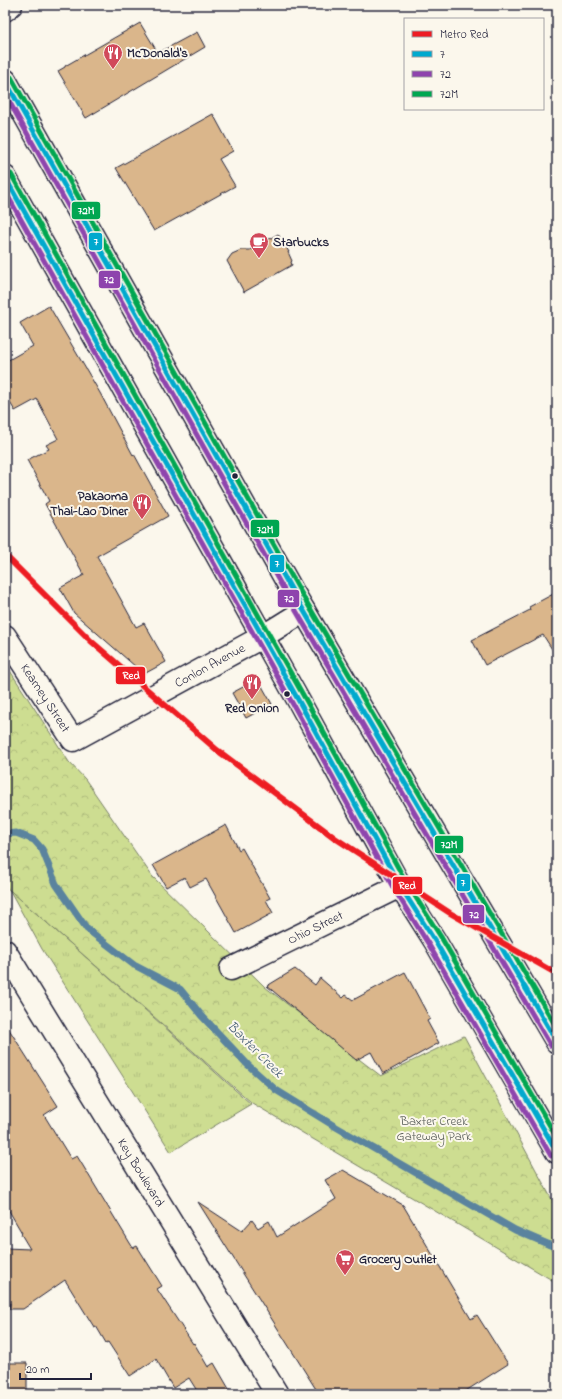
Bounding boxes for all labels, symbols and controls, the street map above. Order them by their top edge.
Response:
legend [404,18,544,110]
text: Metro Red [440,26,489,44]
restaurant icon: McDonald's [102,42,124,70]
place label: McDonald's [127,44,188,63]
text: 7 [440,46,445,64]
text: 72 [440,66,451,84]
text: 72M [440,86,458,104]
line badge: 72M [71,201,101,220]
text: 72M [78,203,95,219]
cafe icon: Starbucks [248,231,270,259]
line badge: 7 [88,232,103,251]
place label: Starbucks [273,233,329,252]
text: 7 [94,234,99,250]
line badge: 72 [98,270,121,289]
text: 72 [104,272,115,288]
unlabelled marker [230,471,240,481]
place label: Pakaoma Thai-Lao Diner [50,487,129,521]
restaurant icon: Pakaoma Thai-Lao Diner [131,492,153,520]
line badge: 72M [250,519,280,538]
text: 72M [257,522,274,538]
line badge: 7 [269,554,285,573]
text: 7 [275,556,280,572]
line badge: 72 [277,589,300,608]
text: 72 [284,591,295,607]
street label: Conlon Avenue [171,638,249,692]
street label: Kearney Street [16,660,75,737]
line badge: Red [115,666,146,685]
text: Red [121,668,140,684]
restaurant icon: Red Onion [241,672,263,700]
unlabelled marker [282,689,292,699]
place label: Red Onion [224,699,280,718]
line badge: 72M [434,835,464,854]
text: 72M [441,837,458,853]
line badge: 7 [456,873,471,892]
text: 7 [461,875,466,891]
line badge: Red [392,876,423,895]
text: Red [397,878,416,894]
line badge: 72 [462,904,485,924]
street label: Ohio Street [284,906,347,949]
text: 72 [469,907,480,923]
water label: Baxter Creek [222,1017,289,1084]
park label: Baxter Creek Gateway Park [397,1112,472,1147]
street label: Key Boulevard [113,1135,170,1211]
supermarket icon: Grocery Outlet [334,1248,356,1276]
place label: Grocery Outlet [359,1250,437,1271]
scale bar [20,1355,91,1381]
text: 20 m [26,1361,49,1379]

